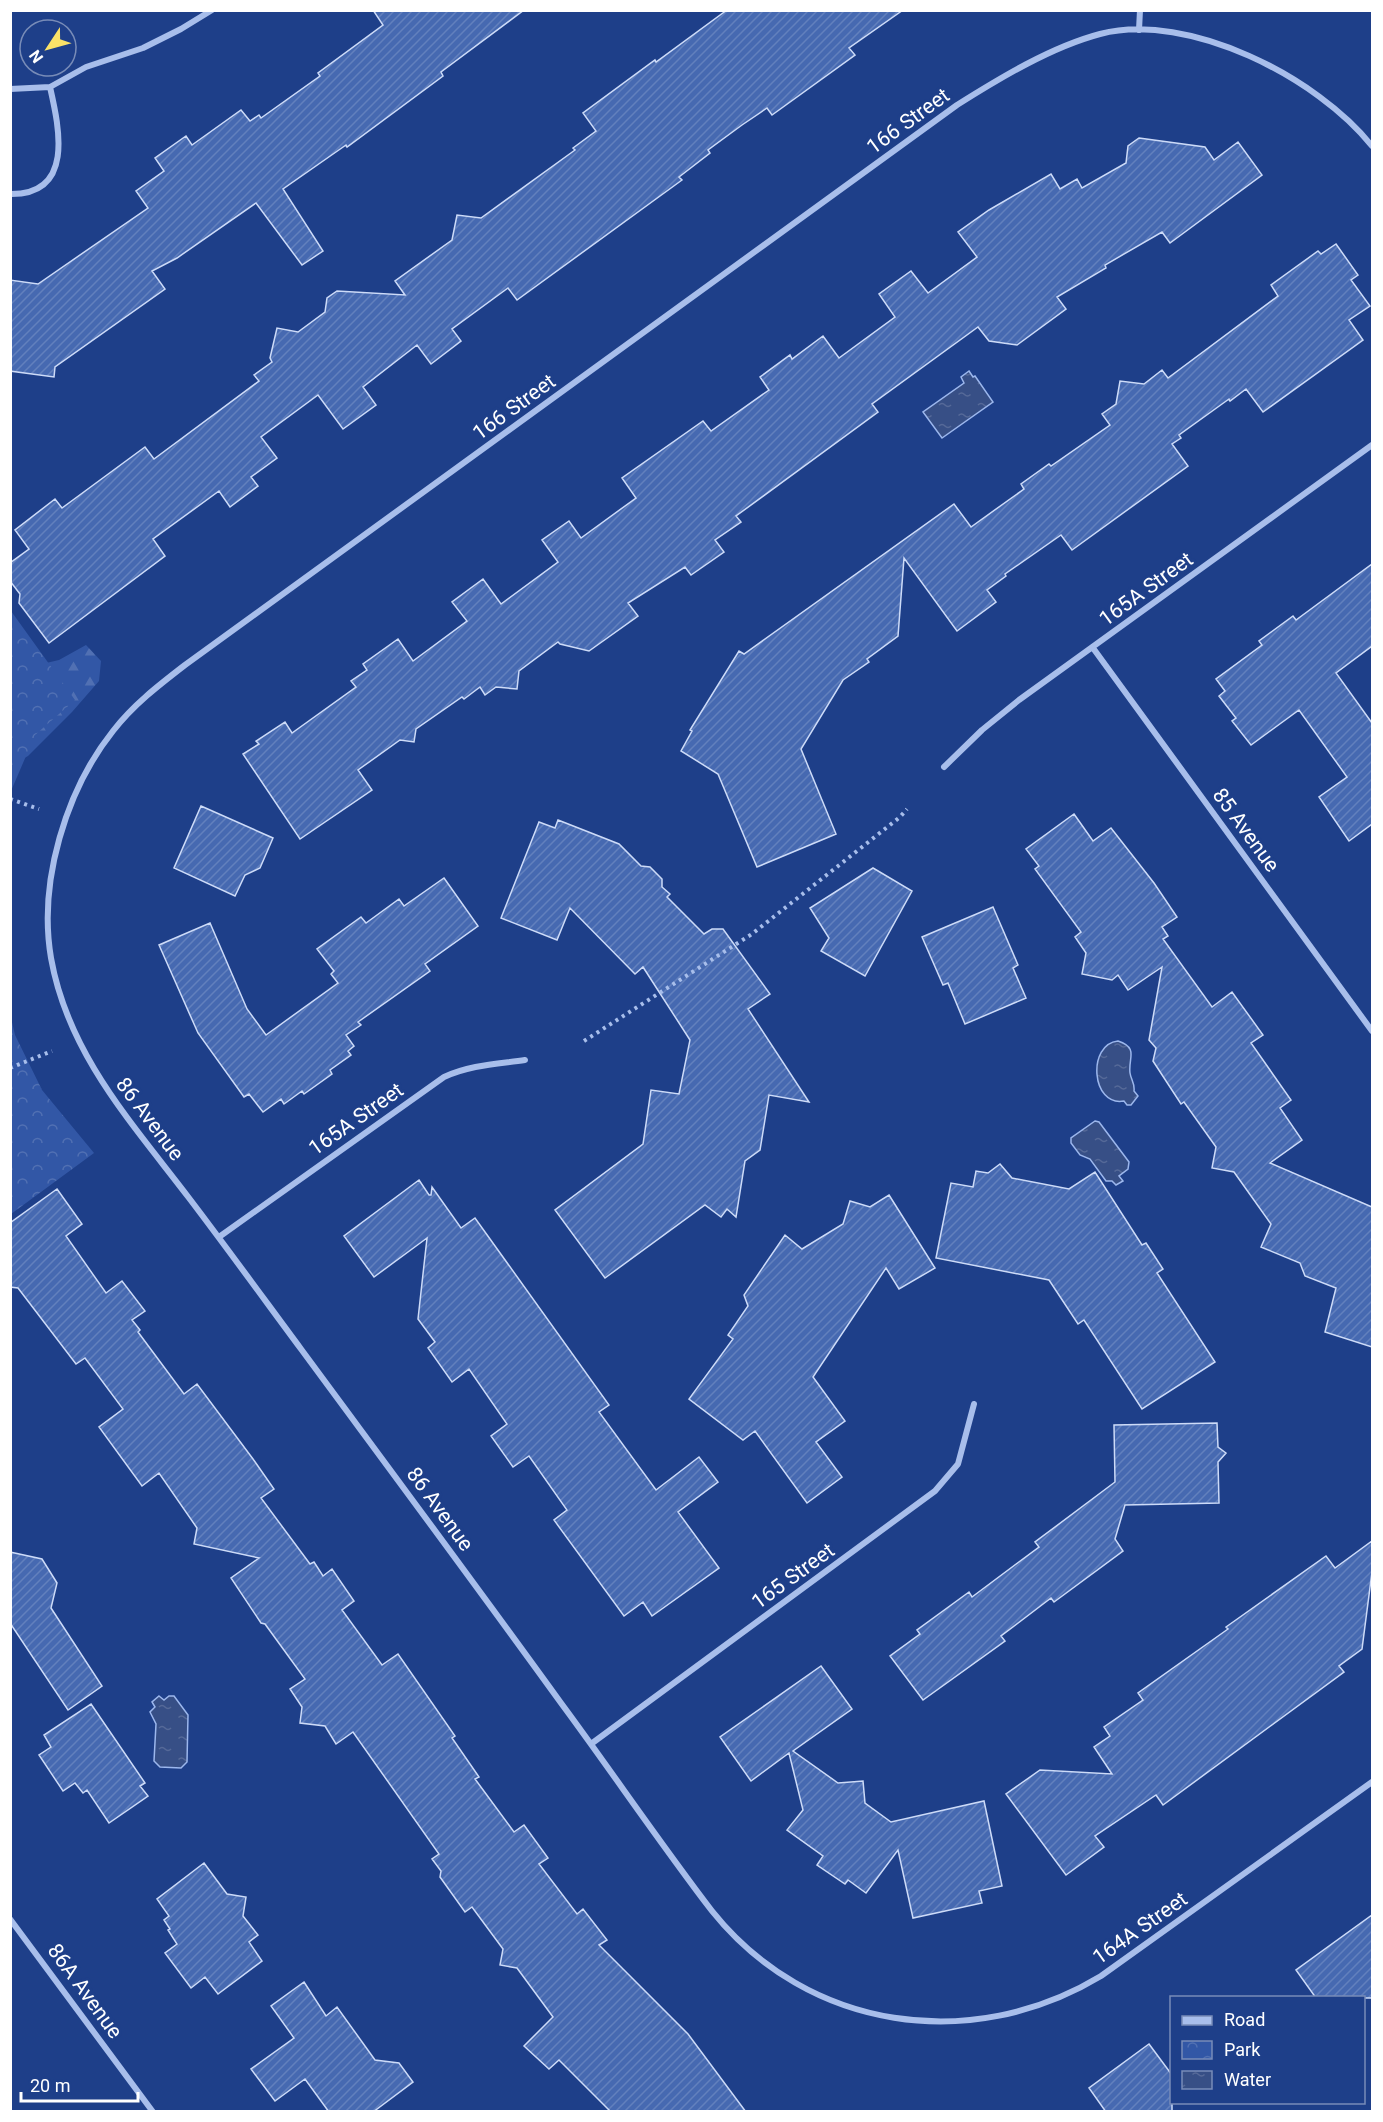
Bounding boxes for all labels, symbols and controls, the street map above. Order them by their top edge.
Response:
north arrow [18,18,78,78]
text: N [25,46,47,67]
street label: 166 Street [862,83,954,159]
street label: 166 Street [468,369,560,445]
street label: 165A Street [1095,547,1198,631]
street label: 85 Avenue [1208,784,1284,876]
street label: 86 Avenue [111,1073,189,1165]
street label: 165A Street [304,1078,408,1160]
street label: 86 Avenue [402,1463,478,1555]
street label: 165 Street [747,1538,839,1614]
street label: 164A Street [1088,1887,1192,1969]
street label: 86A Avenue [43,1939,127,2043]
legend [1170,1996,1365,2104]
text: Road [1224,2009,1265,2030]
text: Park [1224,2039,1261,2060]
scale bar [21,2065,138,2103]
text: Water [1224,2069,1271,2090]
text: 20 m [30,2075,70,2096]

